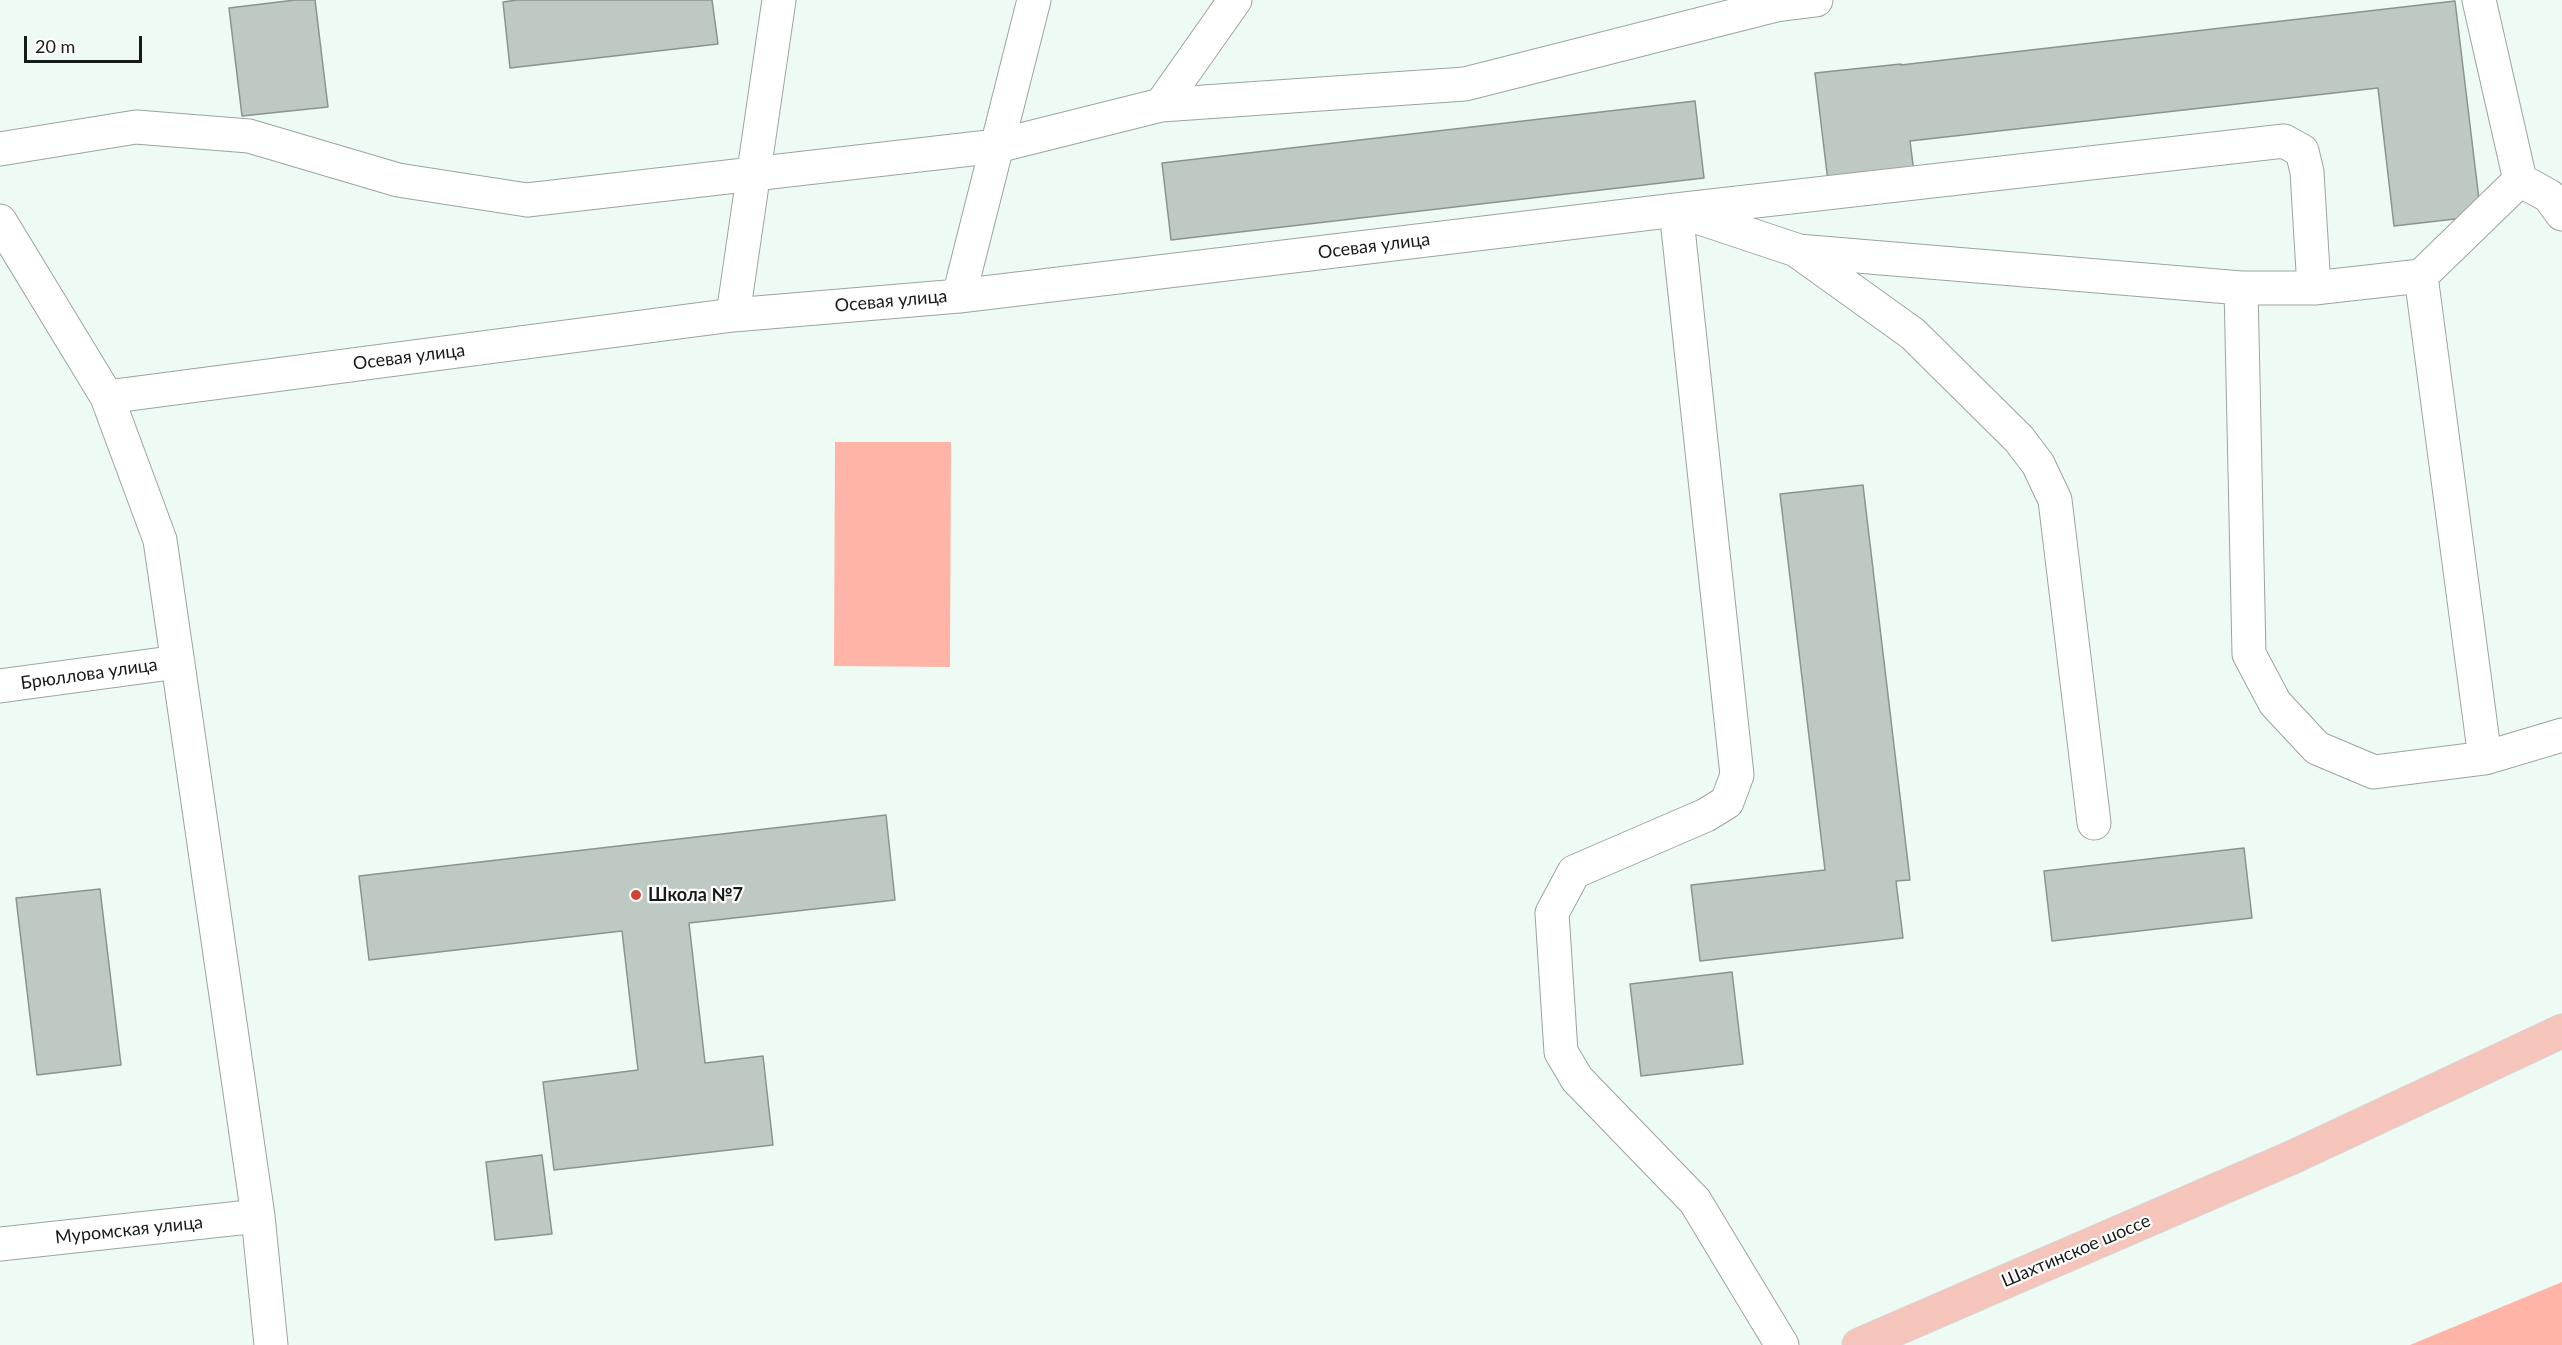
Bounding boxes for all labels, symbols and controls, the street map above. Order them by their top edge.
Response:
scale bar [27,24,146,62]
text: 20 m [35,35,75,57]
street label: Осевая улица [1317,228,1431,264]
street label: Осевая улица [834,285,948,317]
street label: Осевая улица [352,339,466,375]
street label: Брюллова улица [19,654,159,694]
place label: Школа №7 [648,884,743,906]
marker: Школа №7 [629,888,643,902]
street label: Шахтинское шоссе [1998,1210,2154,1292]
street label: Муромская улица [54,1212,204,1248]

